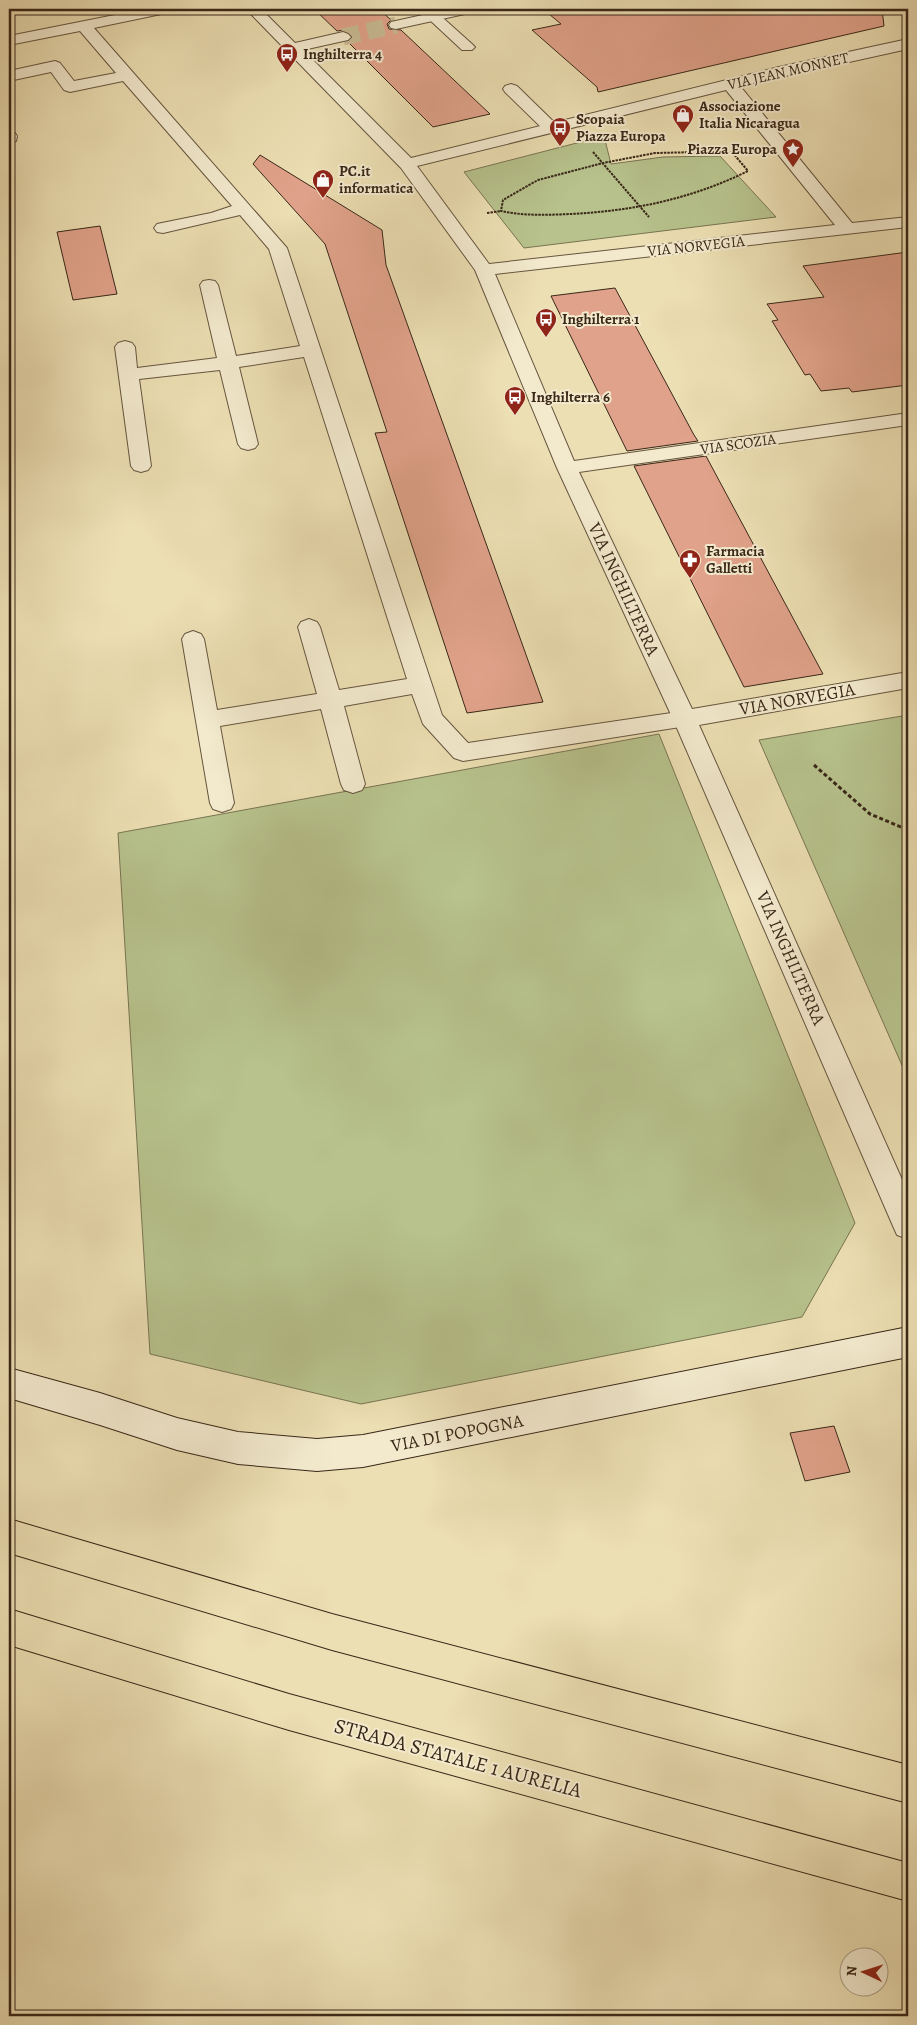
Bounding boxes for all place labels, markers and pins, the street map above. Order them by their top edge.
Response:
bus stop icon: Inghilterra 4 [275,42,299,73]
place label: Inghilterra 4 [303,44,382,64]
place label: Associazione Italia Nicaragua [698,96,801,133]
shop icon: Associazione Italia Nicaragua [671,103,695,134]
place label: Scopaia Piazza Europa [576,109,667,146]
bus stop icon: Scopaia Piazza Europa [548,116,572,147]
place icon: Piazza Europa [781,137,805,168]
place label: Piazza Europa [687,139,778,159]
place label: PC.it informatica [339,161,414,198]
shop icon: PC.it informatica [311,168,335,199]
bus stop icon: Inghilterra 1 [534,307,558,338]
place label: Inghilterra 1 [562,309,640,329]
bus stop icon: Inghilterra 6 [503,385,527,416]
place label: Inghilterra 6 [531,387,610,407]
place label: Farmacia Galletti [706,541,765,578]
pharmacy icon: Farmacia Galletti [678,548,702,579]

